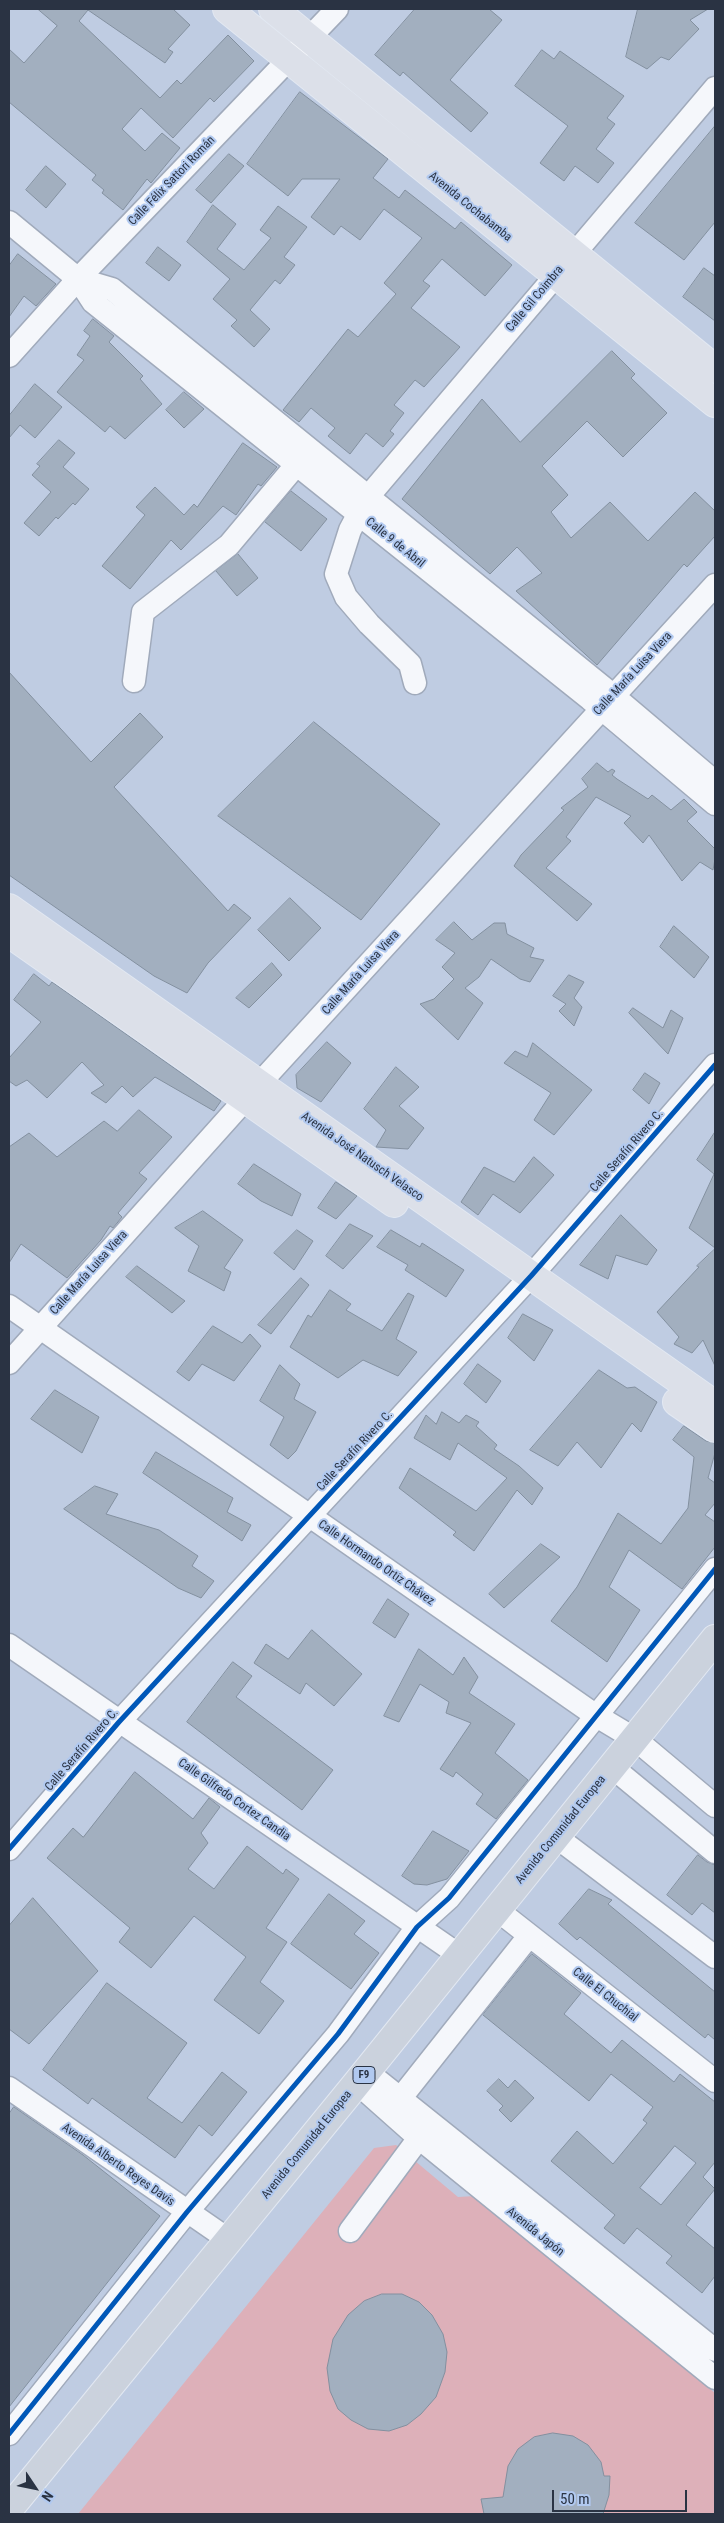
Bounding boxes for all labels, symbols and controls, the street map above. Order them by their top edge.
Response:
street label: Calle Félix Sattori Román [126,133,218,229]
street label: Avenida Cochabamba [426,169,514,245]
street label: Calle Gil Coimbra [503,263,567,335]
street label: Calle 9 de Abril [363,515,427,571]
street label: Calle María Luisa Viera [591,629,675,719]
street label: Calle María Luisa Viera [319,928,403,1018]
street label: Calle Serafín Rivero C. [587,1107,667,1195]
street label: Avenida José Natusch Velasco [298,1109,426,1205]
street label: Calle María Luisa Viera [47,1228,131,1318]
street label: Calle Serafín Rivero C. [314,1408,396,1494]
street label: Calle Hormando Ortiz Chávez [315,1517,437,1609]
street label: Calle Serafín Rivero C. [42,1706,122,1794]
street label: Calle Gilfredo Cortez Candia [175,1756,293,1844]
street label: Avenida Comunidad Europea [513,1773,609,1887]
street label: Calle El Chuchial [569,1965,641,2025]
road number: F9 [353,2066,375,2084]
street label: Avenida Comunidad Europea [259,2088,355,2202]
street label: Avenida Alberto Reyes Davis [59,2121,177,2209]
street label: Avenida Japón [503,2204,567,2260]
north arrow [10,2463,60,2513]
scale bar [554,2480,689,2512]
text: N [38,2488,56,2504]
text: 50 m [560,2490,590,2508]

